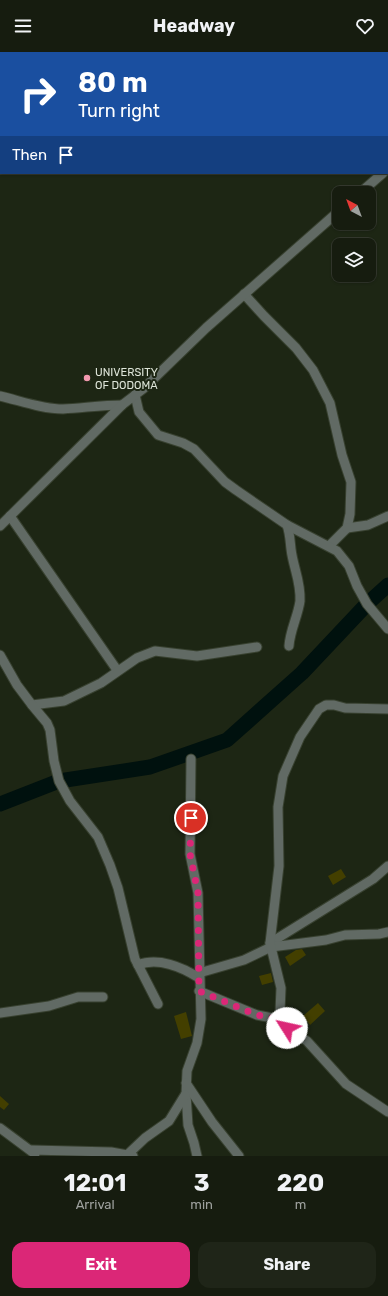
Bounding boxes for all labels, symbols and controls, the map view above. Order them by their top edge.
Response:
icon: menu [12,15,34,37]
text: Headway [153,15,235,37]
icon: heart [354,15,376,37]
text: 80 m [78,66,148,99]
icon: right [12,68,64,120]
text: Turn right [78,100,160,122]
icon: arrive [55,144,77,166]
text: Then [12,146,47,164]
north arrow [332,186,376,230]
map controls [332,186,376,282]
button: layers [332,238,376,282]
place label: UNIVERSITY OF DODOMA [95,366,158,392]
marker: UNIVERSITY OF DODOMA [82,373,92,383]
pin [174,801,208,835]
icon: arrive [180,807,202,829]
position arrow [266,1007,308,1049]
text: 12:01 [64,1169,127,1197]
text: 3 [194,1169,210,1197]
text: 220 [277,1169,324,1197]
text: Arrival [76,1197,115,1212]
text: min [190,1197,213,1212]
text: m [295,1197,306,1212]
button: Exit [12,1242,190,1288]
button: Share [198,1242,376,1288]

